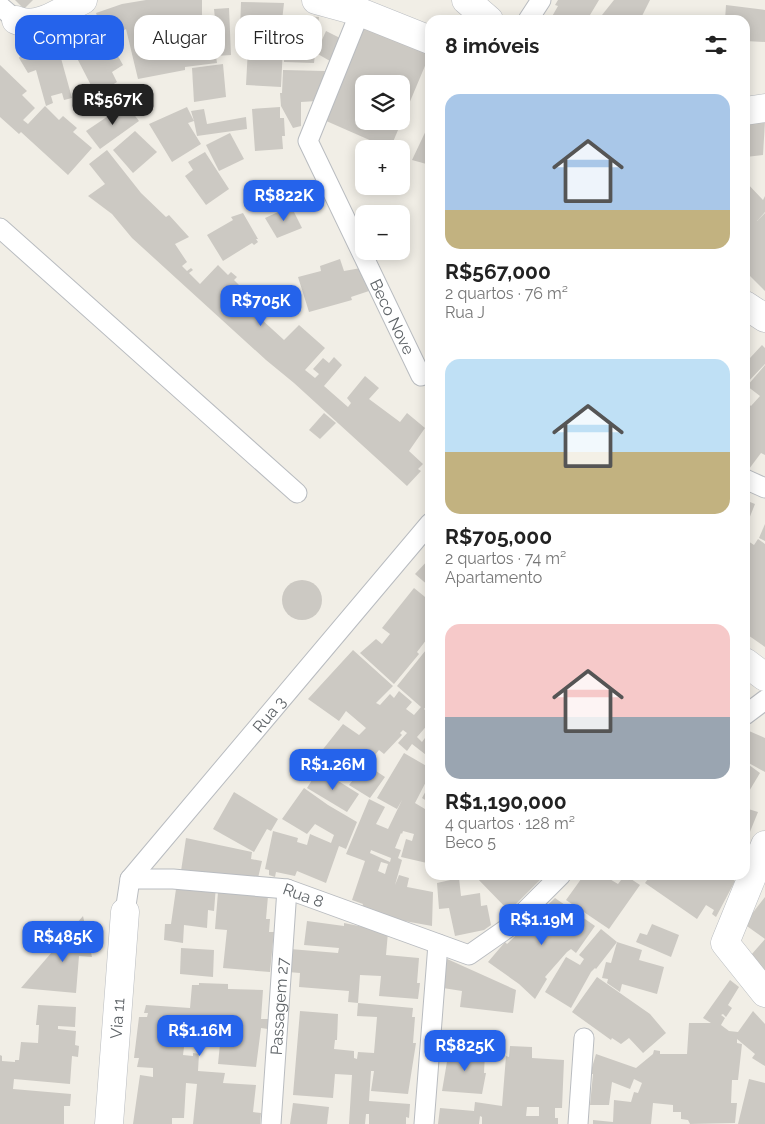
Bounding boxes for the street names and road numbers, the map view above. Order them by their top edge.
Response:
street label: Beco Nove [366,276,419,358]
street label: Rua 3 [248,692,289,736]
street label: Rua 8 [280,879,327,911]
street label: Passagem 27 [266,956,292,1056]
street label: Via 11 [106,997,128,1039]

